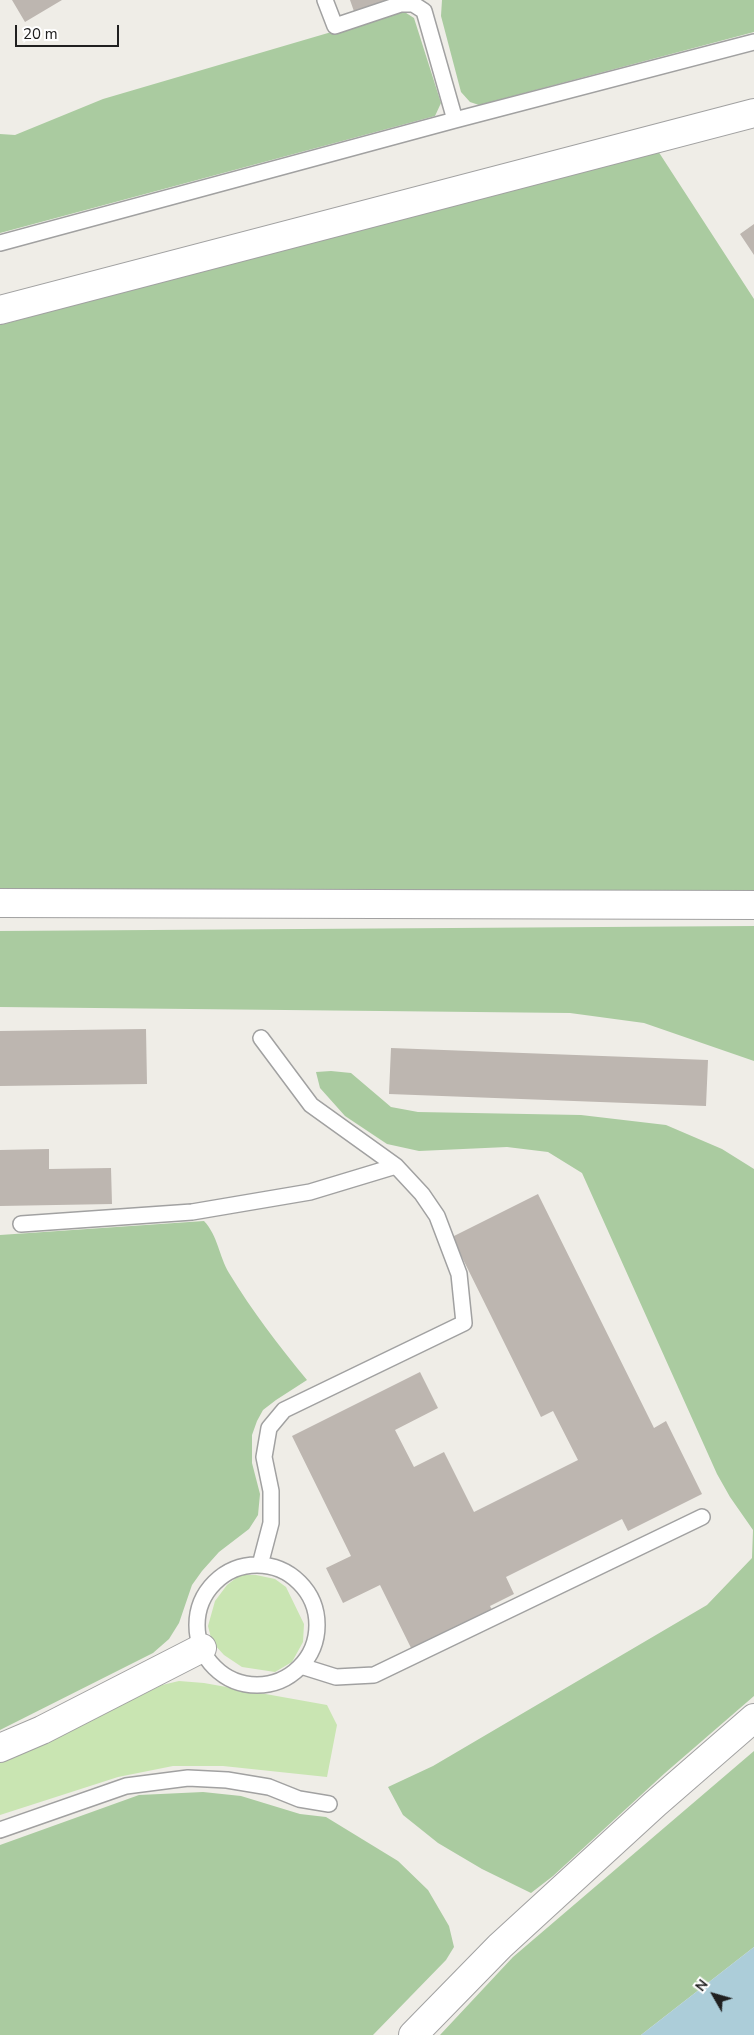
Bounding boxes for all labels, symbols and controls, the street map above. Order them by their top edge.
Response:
scale bar [18,15,121,47]
text: 20 m [23,24,58,44]
north arrow [689,1970,739,2020]
text: N [691,1975,712,1995]

